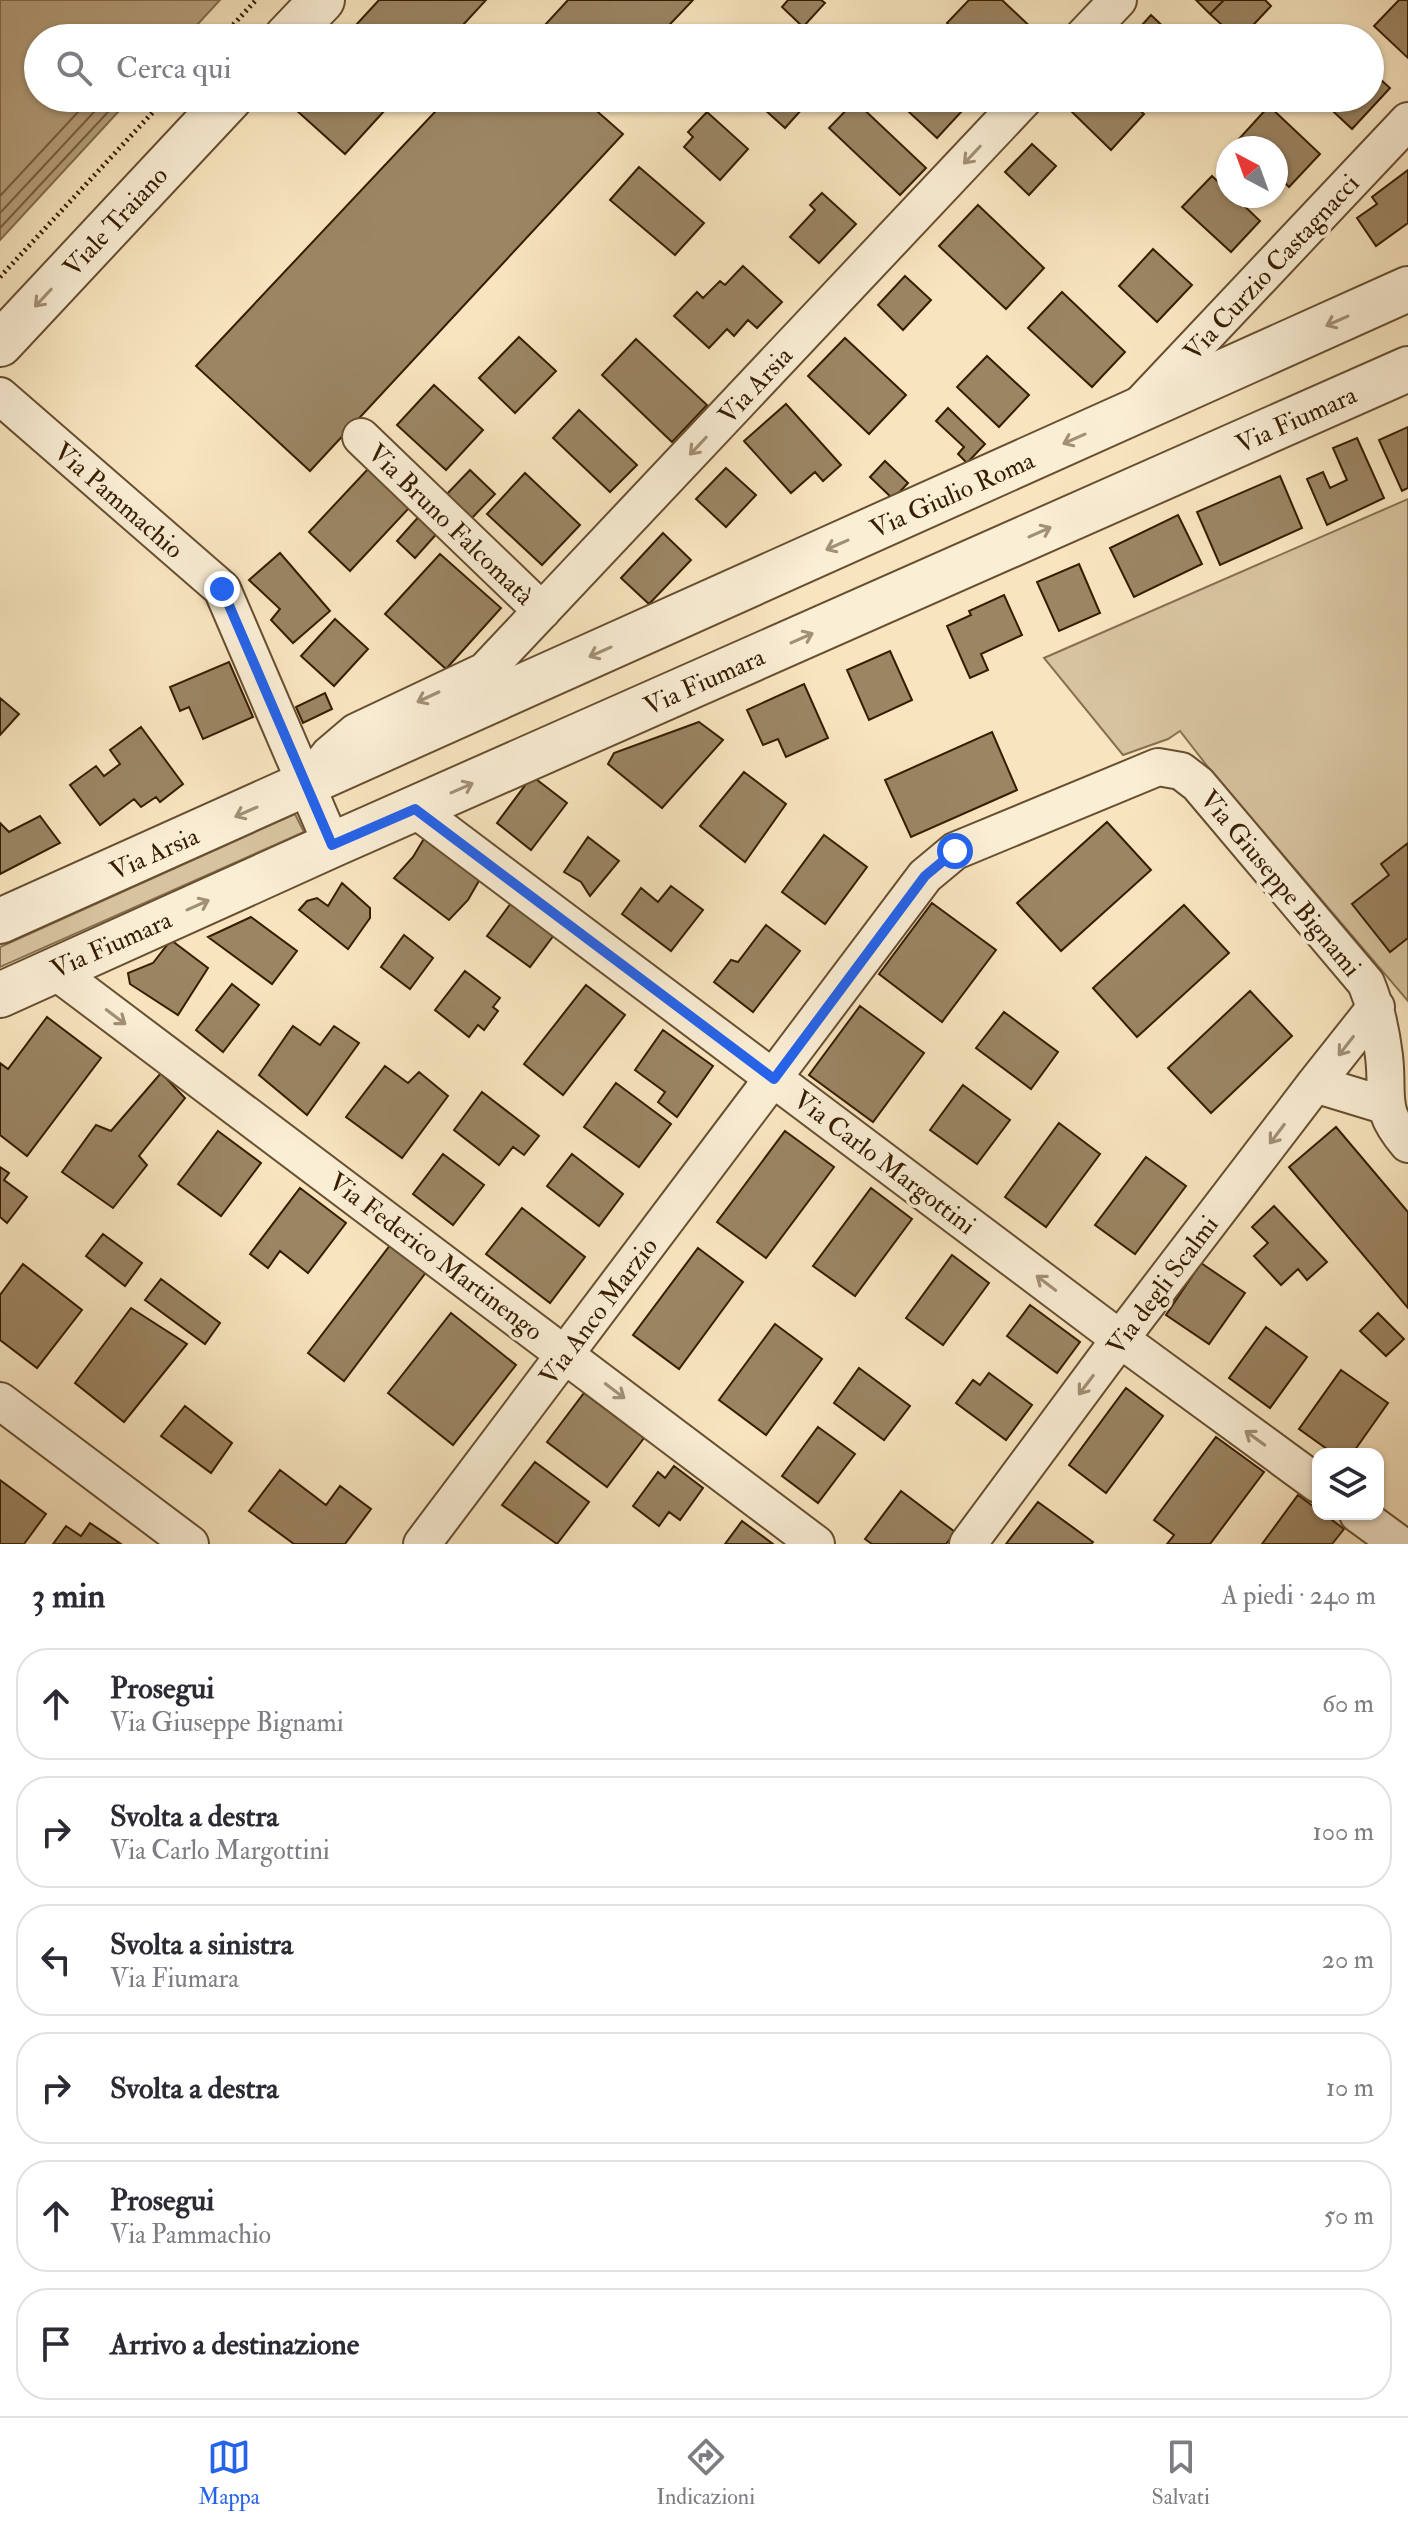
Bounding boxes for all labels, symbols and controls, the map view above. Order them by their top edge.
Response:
search box [24,24,1384,112]
icon: search [52,46,96,90]
text: Cerca qui [116,50,232,87]
north arrow [1216,136,1288,208]
one-way arrow [962,145,981,165]
street label: Viale Traiano [57,160,175,283]
street label: Via Curzio Castagnacci [1177,168,1366,367]
one-way arrow [34,288,53,307]
one-way arrow [1325,314,1350,329]
street label: Via Arsia [712,340,800,431]
street label: Via Fiumara [1231,379,1362,461]
one-way arrow [1062,432,1087,447]
street label: Via Pammachio [47,436,190,566]
one-way arrow [688,436,707,456]
street label: Via Bruno Falcomatà [361,437,540,612]
street label: Via Giulio Roma [865,444,1040,545]
one-way arrow [1027,524,1051,539]
one-way arrow [825,539,850,554]
route end [204,571,240,607]
one-way arrow [789,629,814,644]
street label: Via Fiumara [639,641,770,723]
one-way arrow [588,645,612,660]
one-way arrow [416,690,440,705]
one-way arrow [449,780,474,795]
street label: Via Giuseppe Bignami [1192,784,1368,984]
one-way arrow [235,805,259,820]
street label: Via Arsia [105,820,204,888]
route start [937,833,973,869]
one-way arrow [186,897,210,912]
street label: Via Fiumara [46,904,177,986]
one-way arrow [105,1008,126,1025]
one-way arrow [1337,1035,1354,1056]
street label: Via Carlo Margottini [787,1084,982,1242]
one-way arrow [1269,1123,1286,1144]
street label: Via Federico Martinengo [322,1166,549,1348]
street label: Via degli Scalmi [1100,1210,1226,1362]
street label: Via Anco Marzio [533,1231,665,1392]
one-way arrow [1036,1275,1057,1292]
one-way arrow [1077,1374,1094,1395]
one-way arrow [604,1383,625,1400]
one-way arrow [1245,1430,1266,1447]
map controls [1312,1448,1384,1520]
button: layers [1312,1448,1384,1520]
text: 3 min [32,1575,105,1618]
text: A piedi · 240 m [1221,1580,1376,1612]
text: Prosegui [110,1670,214,1707]
icon: ahead [34,1682,78,1726]
text: 60 m [1322,1688,1374,1720]
text: Via Giuseppe Bignami [110,1707,344,1739]
text: Svolta a destra [110,1798,279,1835]
icon: right [34,1810,78,1854]
text: 100 m [1313,1816,1374,1848]
text: Via Carlo Margottini [110,1835,330,1867]
text: Svolta a sinistra [110,1926,293,1963]
icon: left [34,1938,78,1982]
text: 20 m [1322,1944,1374,1976]
text: Via Fiumara [110,1963,239,1995]
icon: right [34,2066,78,2110]
text: Svolta a destra [110,2070,279,2107]
text: 10 m [1326,2072,1374,2104]
text: Prosegui [110,2182,214,2219]
icon: ahead [34,2194,78,2238]
text: 50 m [1324,2200,1374,2232]
text: Via Pammachio [110,2219,271,2251]
icon: arrive [34,2322,78,2366]
text: Arrivo a destinazione [110,2326,359,2363]
tab: Mappa [198,2435,260,2511]
tab: Indicazioni [656,2435,755,2511]
tab: Salvati [1151,2435,1210,2511]

